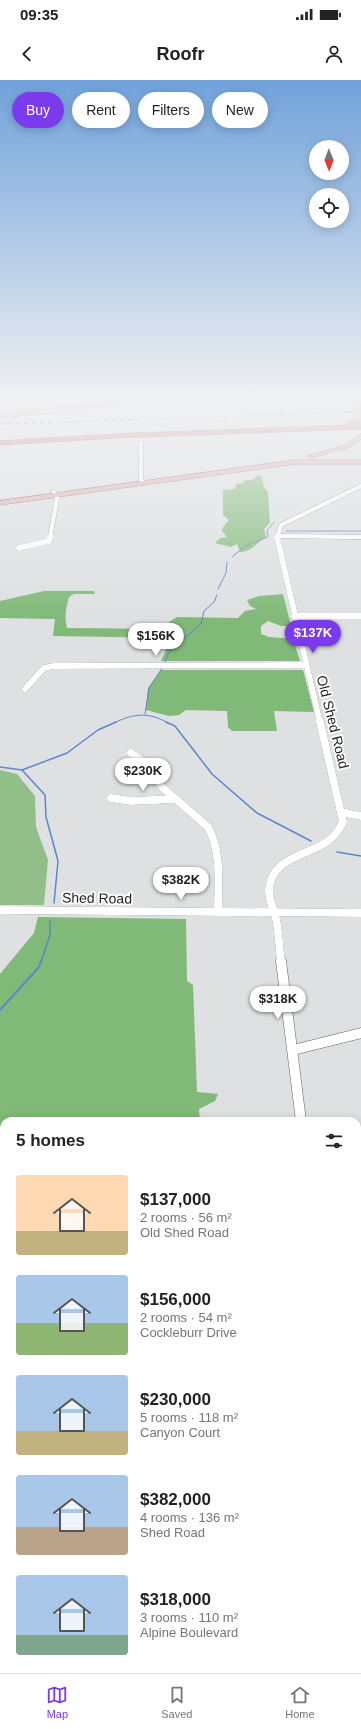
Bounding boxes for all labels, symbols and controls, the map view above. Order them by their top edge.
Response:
text: 09:35 [20,6,58,23]
icon: back [16,43,38,65]
icon: person [323,43,345,65]
text: Roofr [157,44,205,64]
chip: Buy [12,92,64,128]
chip: Rent [72,92,130,128]
chip: Filters [138,92,204,128]
chip: New [212,92,268,128]
north arrow [309,140,349,180]
map controls [309,140,349,228]
button: locate [309,188,349,228]
pin: $137K [285,620,341,654]
pin: $156K [128,623,184,657]
text: $137K [294,625,332,640]
text: $156K [137,628,175,643]
street label: Old Shed Road [314,674,352,770]
pin: $230K [115,758,171,792]
text: $230K [124,763,162,778]
pin: $382K [153,867,209,901]
text: $382K [162,872,200,887]
street label: Shed Road [62,889,132,907]
pin: $318K [250,986,306,1020]
text: $318K [259,991,297,1006]
icon: filters [323,1130,345,1152]
text: 5 homes [16,1131,85,1150]
text: $137,000 [140,1190,211,1209]
icon: home [48,1191,96,1239]
text: 2 rooms · 56 m² [140,1210,232,1225]
text: Old Shed Road [140,1225,229,1240]
text: $156,000 [140,1290,211,1309]
icon: home [48,1291,96,1339]
text: 2 rooms · 54 m² [140,1310,232,1325]
text: Cockleburr Drive [140,1325,237,1340]
text: $230,000 [140,1390,211,1409]
icon: home [48,1391,96,1439]
text: 5 rooms · 118 m² [140,1410,238,1425]
text: Canyon Court [140,1425,220,1440]
text: $382,000 [140,1490,211,1509]
icon: home [48,1491,96,1539]
text: 4 rooms · 136 m² [140,1510,239,1525]
text: Shed Road [140,1525,205,1540]
text: $318,000 [140,1590,211,1609]
icon: home [48,1591,96,1639]
text: 3 rooms · 110 m² [140,1610,238,1625]
text: Alpine Boulevard [140,1625,238,1640]
tab: Map [46,1684,68,1720]
tab: Saved [161,1684,192,1720]
tab: Home [285,1684,315,1720]

